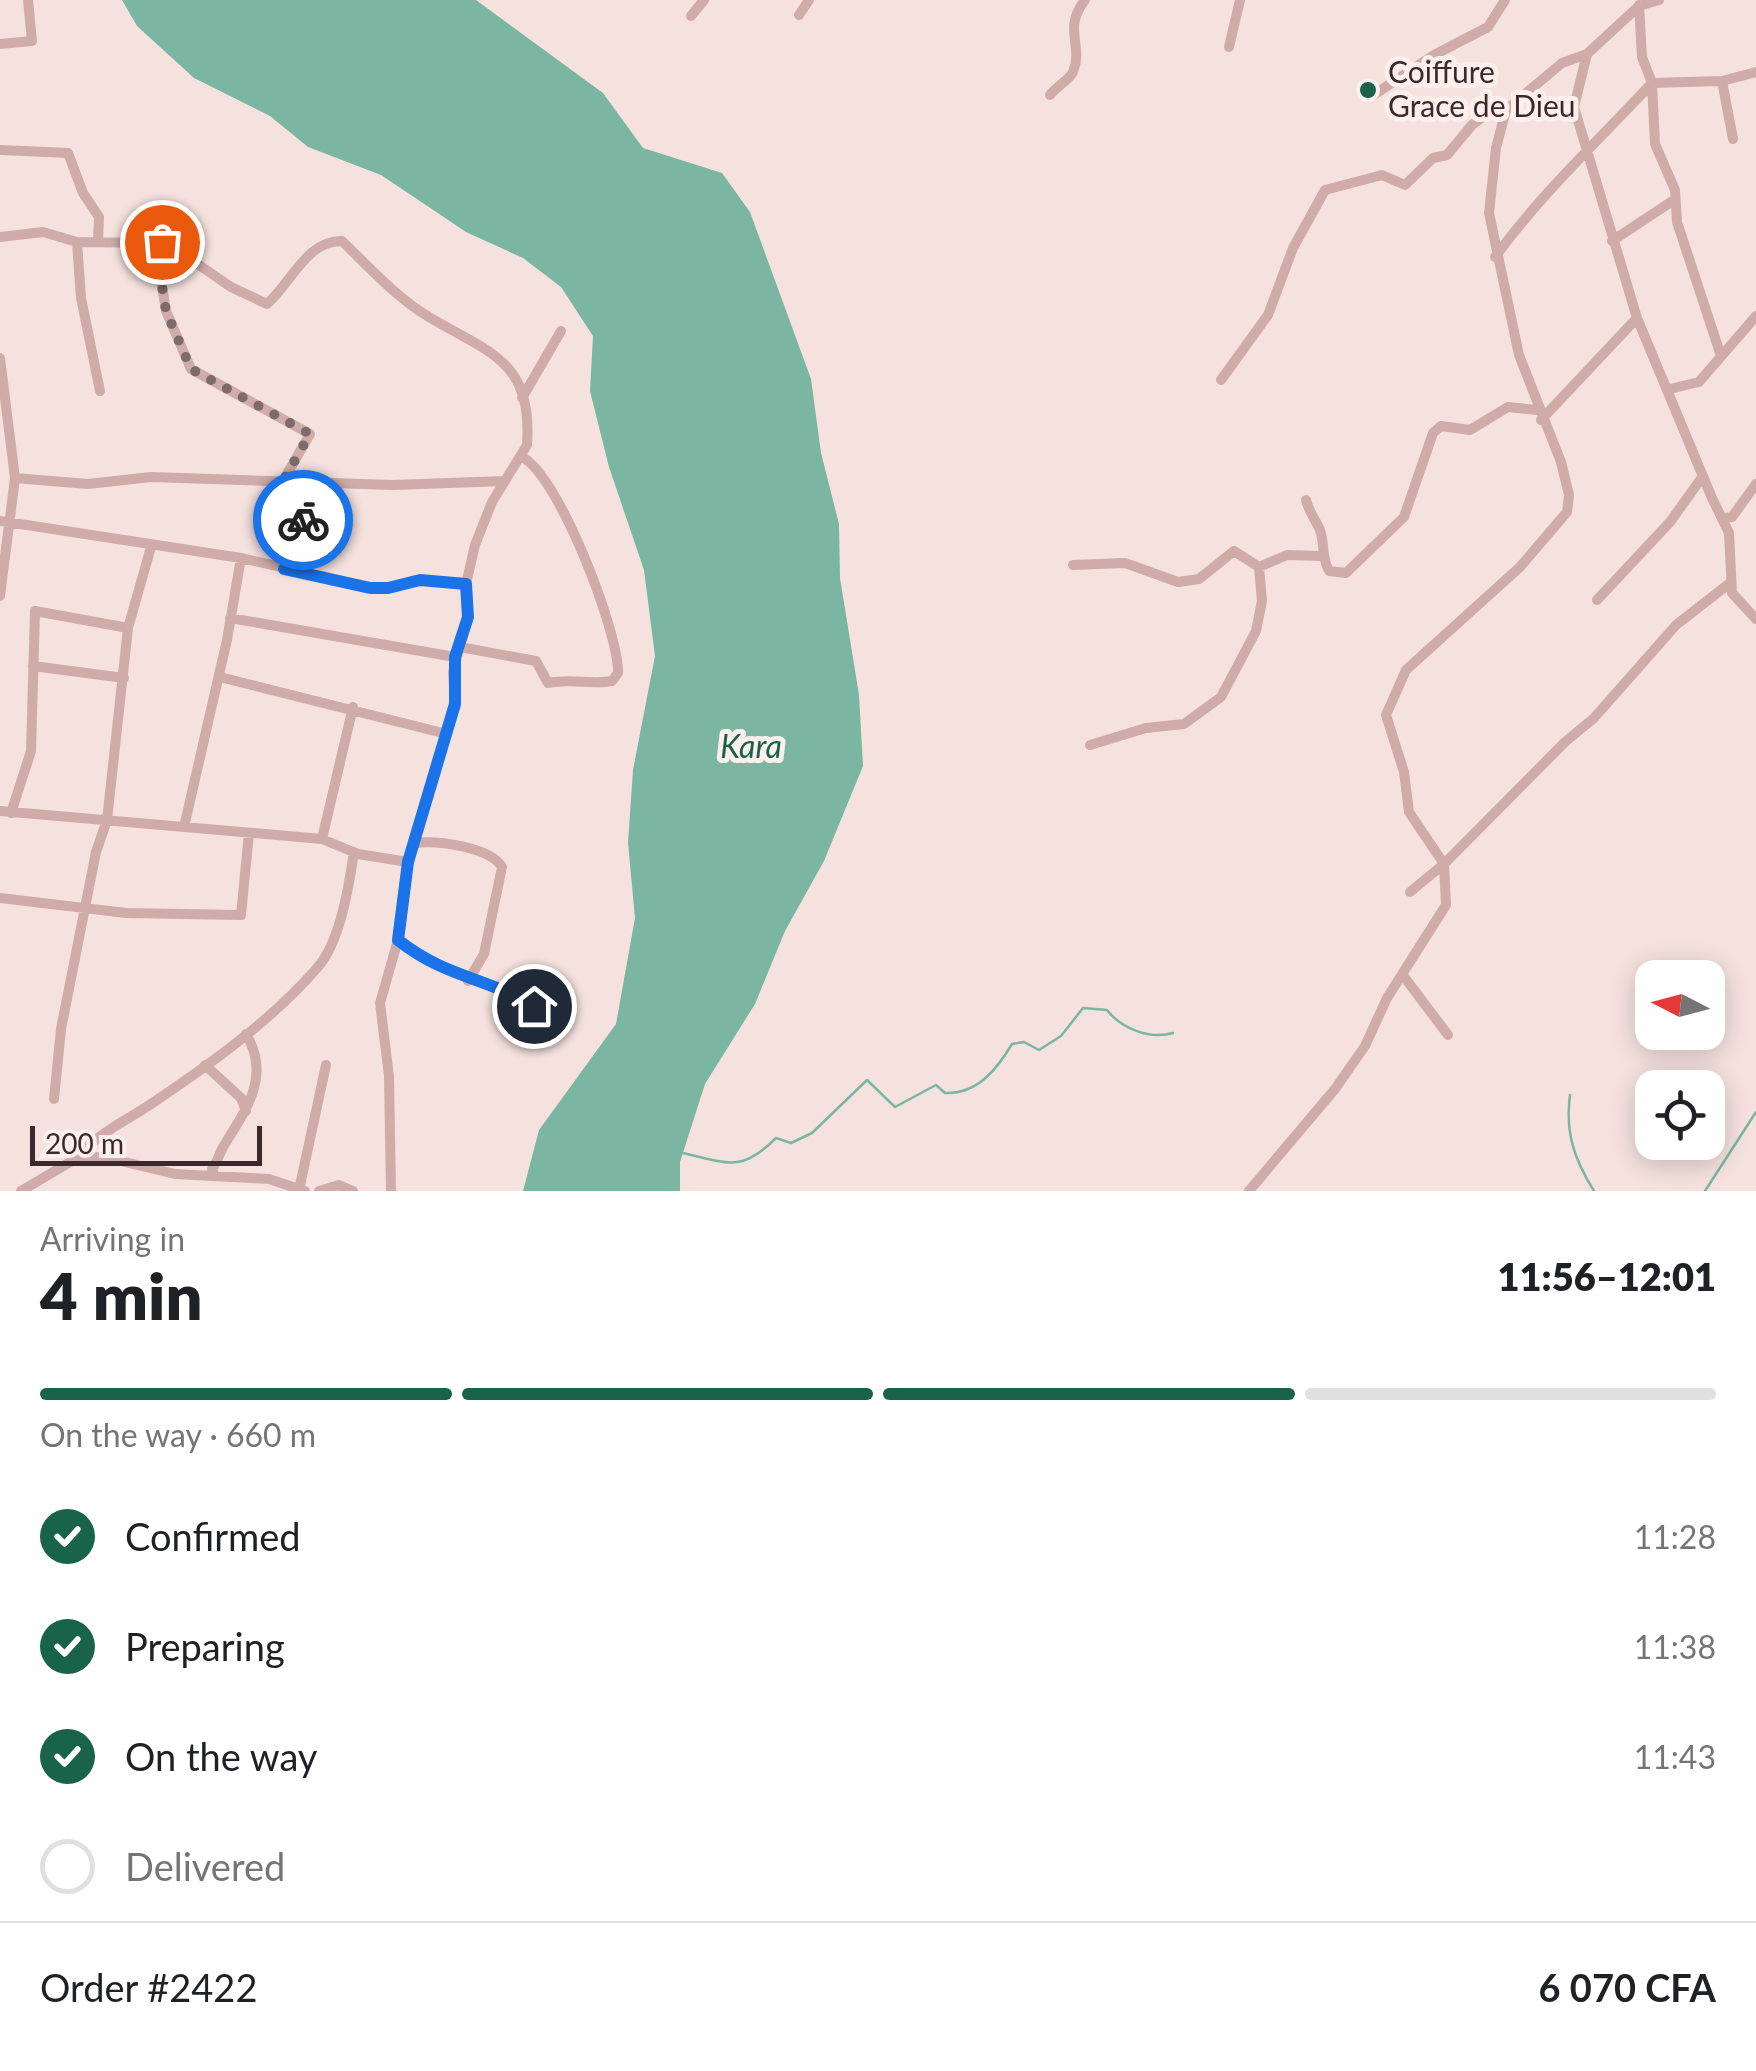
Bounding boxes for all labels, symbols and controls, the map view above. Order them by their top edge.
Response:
place label: Coiffure Grace de Dieu [1388,53,1575,123]
marker: Coiffure Grace de Dieu [1357,79,1379,101]
pin [120,200,205,285]
icon: bag [135,215,190,270]
courier [253,470,353,570]
icon: bike [276,493,331,548]
water label: Kara [720,726,782,765]
north arrow [1635,960,1725,1050]
map controls [1635,960,1725,1160]
pin [492,964,577,1049]
icon: home [507,979,562,1034]
button: locate [1635,1070,1725,1160]
scale bar [30,1121,262,1166]
text: 200 m [45,1126,124,1160]
text: Arriving in [40,1219,185,1258]
text: 11:56–12:01 [1497,1253,1716,1299]
text: 4 min [40,1256,202,1334]
text: On the way · 660 m [40,1415,316,1454]
icon: check [40,1509,95,1564]
text: Confirmed [125,1513,301,1559]
text: 11:28 [1634,1517,1716,1556]
icon: check [40,1619,95,1674]
text: Preparing [125,1623,285,1669]
text: 11:38 [1634,1627,1716,1666]
icon: check [40,1729,95,1784]
text: On the way [125,1733,317,1779]
text: 11:43 [1634,1737,1716,1776]
text: Delivered [125,1843,285,1889]
text: Order #2422 [40,1964,257,2010]
text: 6 070 CFA [1539,1964,1716,2010]

